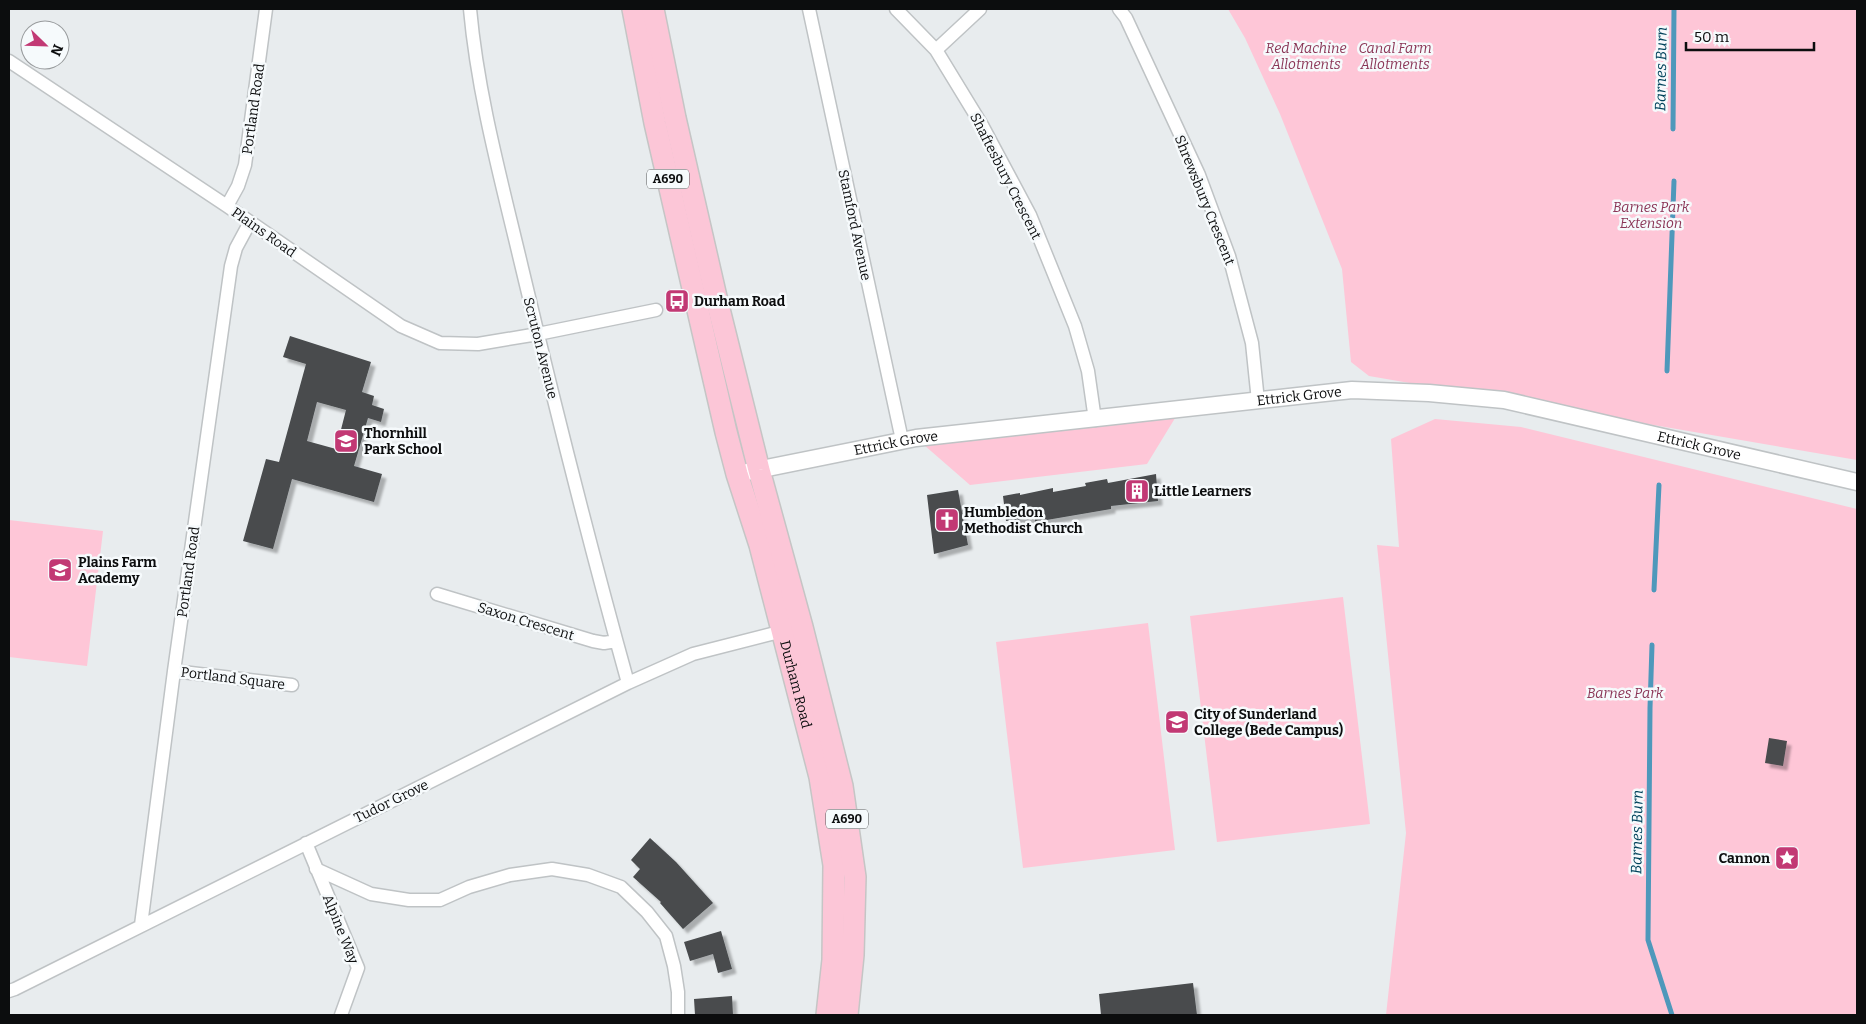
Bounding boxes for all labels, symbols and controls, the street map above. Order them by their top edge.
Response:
north arrow [20,20,70,70]
scale bar [1686,20,1814,52]
water label: Barnes Burn [1651,27,1671,111]
text: 50 m [1694,28,1730,46]
park label: Red Machine Allotments [1266,40,1346,73]
park label: Canal Farm Allotments [1358,40,1432,73]
text: N [46,42,66,58]
street label: Portland Road [239,62,268,156]
street label: Shaftesbury Crescent [966,110,1045,242]
street label: Shrewsbury Crescent [1171,133,1238,268]
street label: Stamford Avenue [834,168,875,282]
road number: A690 [647,170,689,188]
park label: Barnes Park Extension [1613,199,1690,232]
street label: Plains Road [228,204,299,261]
bus stop icon: Durham Road [664,288,690,314]
place label: Durham Road [694,293,786,310]
street label: Scruton Avenue [520,296,561,401]
street label: Ettrick Grove [1256,383,1343,409]
place label: Thornhill Park School [364,425,443,458]
school or university icon: Thornhill Park School [333,428,359,454]
street label: Ettrick Grove [852,428,939,459]
street label: Ettrick Grove [1656,428,1743,464]
building icon: Little Learners [1124,478,1150,504]
place label: Little Learners [1154,483,1252,500]
place label: Humbledon Methodist Church [964,504,1083,537]
church icon: Humbledon Methodist Church [934,507,960,533]
street label: Portland Road [174,525,203,619]
place label: Plains Farm Academy [78,554,157,587]
school or university icon: Plains Farm Academy [47,557,73,583]
street label: Saxon Crescent [476,599,576,644]
street label: Durham Road [776,639,815,730]
street label: Portland Square [180,664,286,693]
park label: Barnes Park [1587,685,1664,702]
place label: City of Sunderland College (Bede Campus) [1194,706,1343,739]
school or university icon: City of Sunderland College (Bede Campus) [1164,709,1190,735]
street label: Tudor Grove [351,776,431,827]
water label: Barnes Burn [1627,790,1647,874]
road number: A690 [826,810,868,829]
place icon: Cannon [1774,845,1800,871]
place label: Cannon [1718,850,1770,867]
street label: Alpine Way [319,892,362,967]

